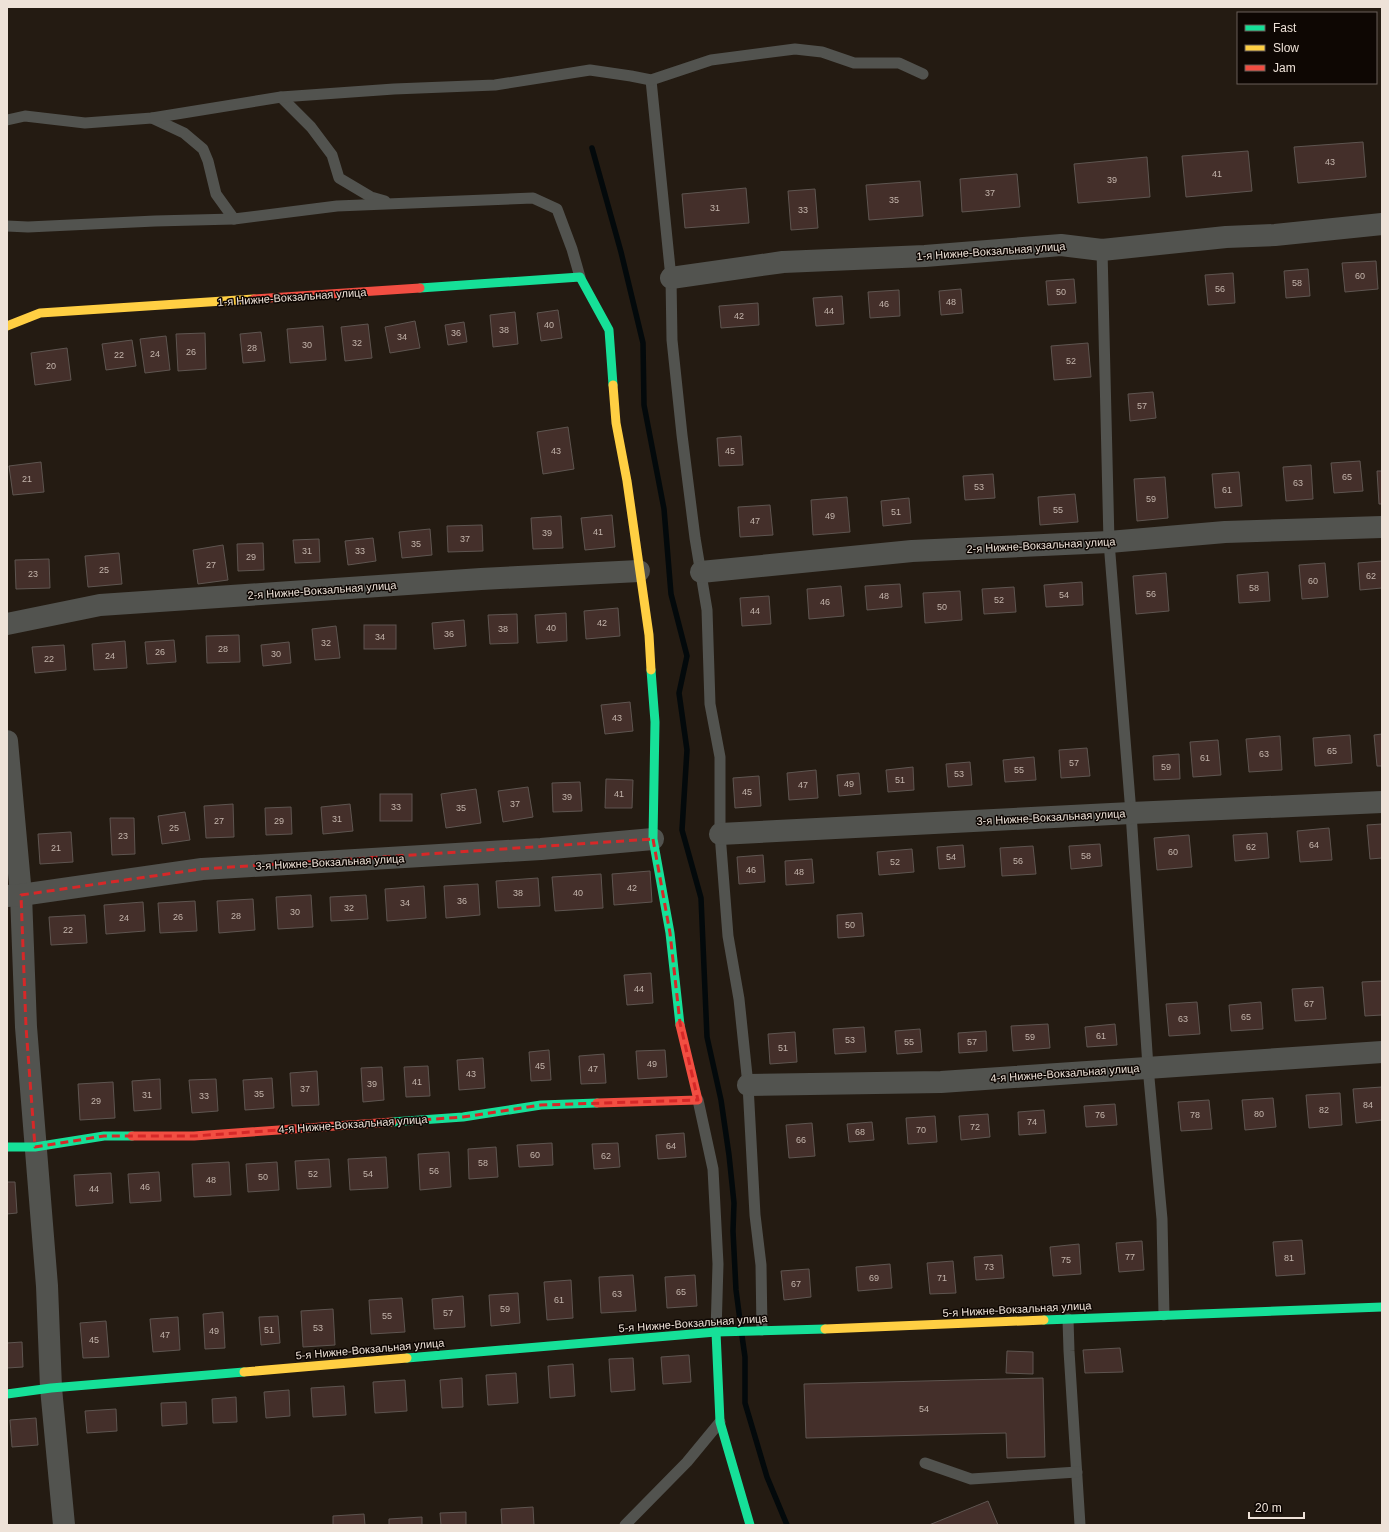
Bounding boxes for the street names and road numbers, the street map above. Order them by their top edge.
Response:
street label: 1-я Нижне-Вокзальная улица [916,240,1067,262]
street label: 1-я Нижне-Вокзальная улица [217,286,368,308]
street label: 2-я Нижне-Вокзальная улица [966,535,1117,555]
street label: 2-я Нижне-Вокзальная улица [247,579,398,601]
street label: 3-я Нижне-Вокзальная улица [976,807,1127,827]
street label: 3-я Нижне-Вокзальная улица [255,852,406,872]
street label: 4-я Нижне-Вокзальная улица [990,1062,1141,1084]
street label: 4-я Нижне-Вокзальная улица [278,1113,429,1135]
street label: 5-я Нижне-Вокзальная улица [942,1299,1093,1319]
street label: 5-я Нижне-Вокзальная улица [618,1312,769,1334]
street label: 5-я Нижне-Вокзальная улица [295,1336,446,1361]

